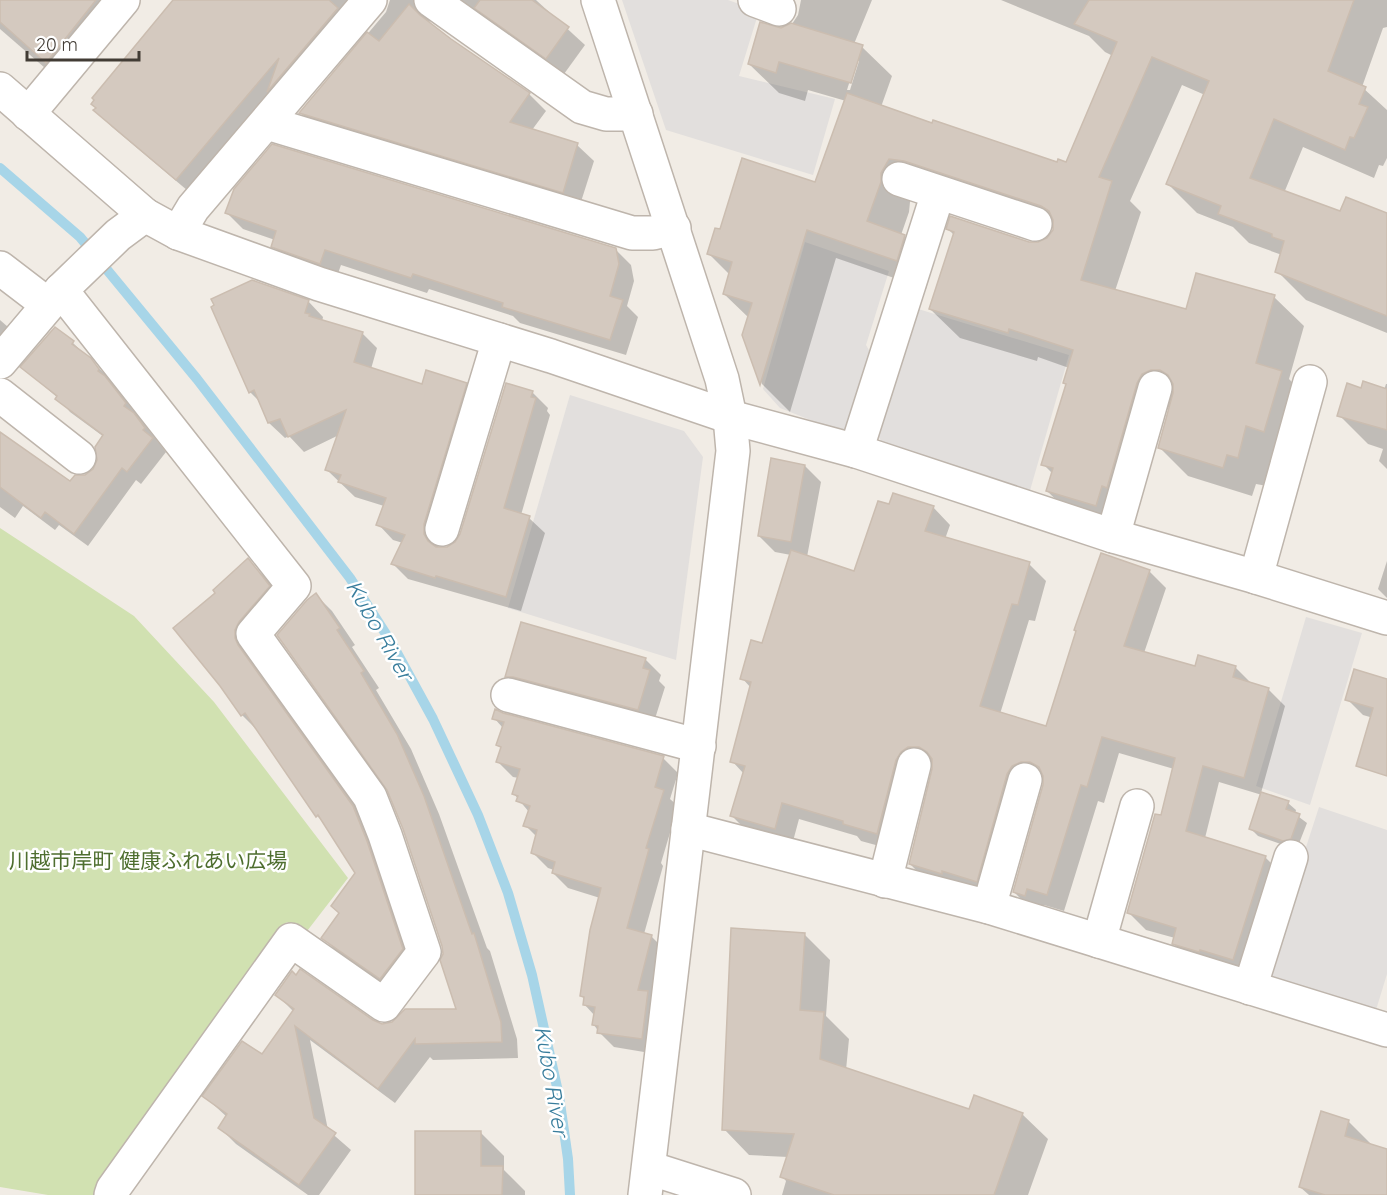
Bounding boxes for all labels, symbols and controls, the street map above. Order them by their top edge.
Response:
scale bar [27,24,140,62]
text: 20 m [36,33,78,56]
water label: Kubo River [340,575,421,688]
park label: 川越市岸町 健康ふれあい広場 [9,847,287,873]
water label: Kubo River [529,1024,576,1141]

